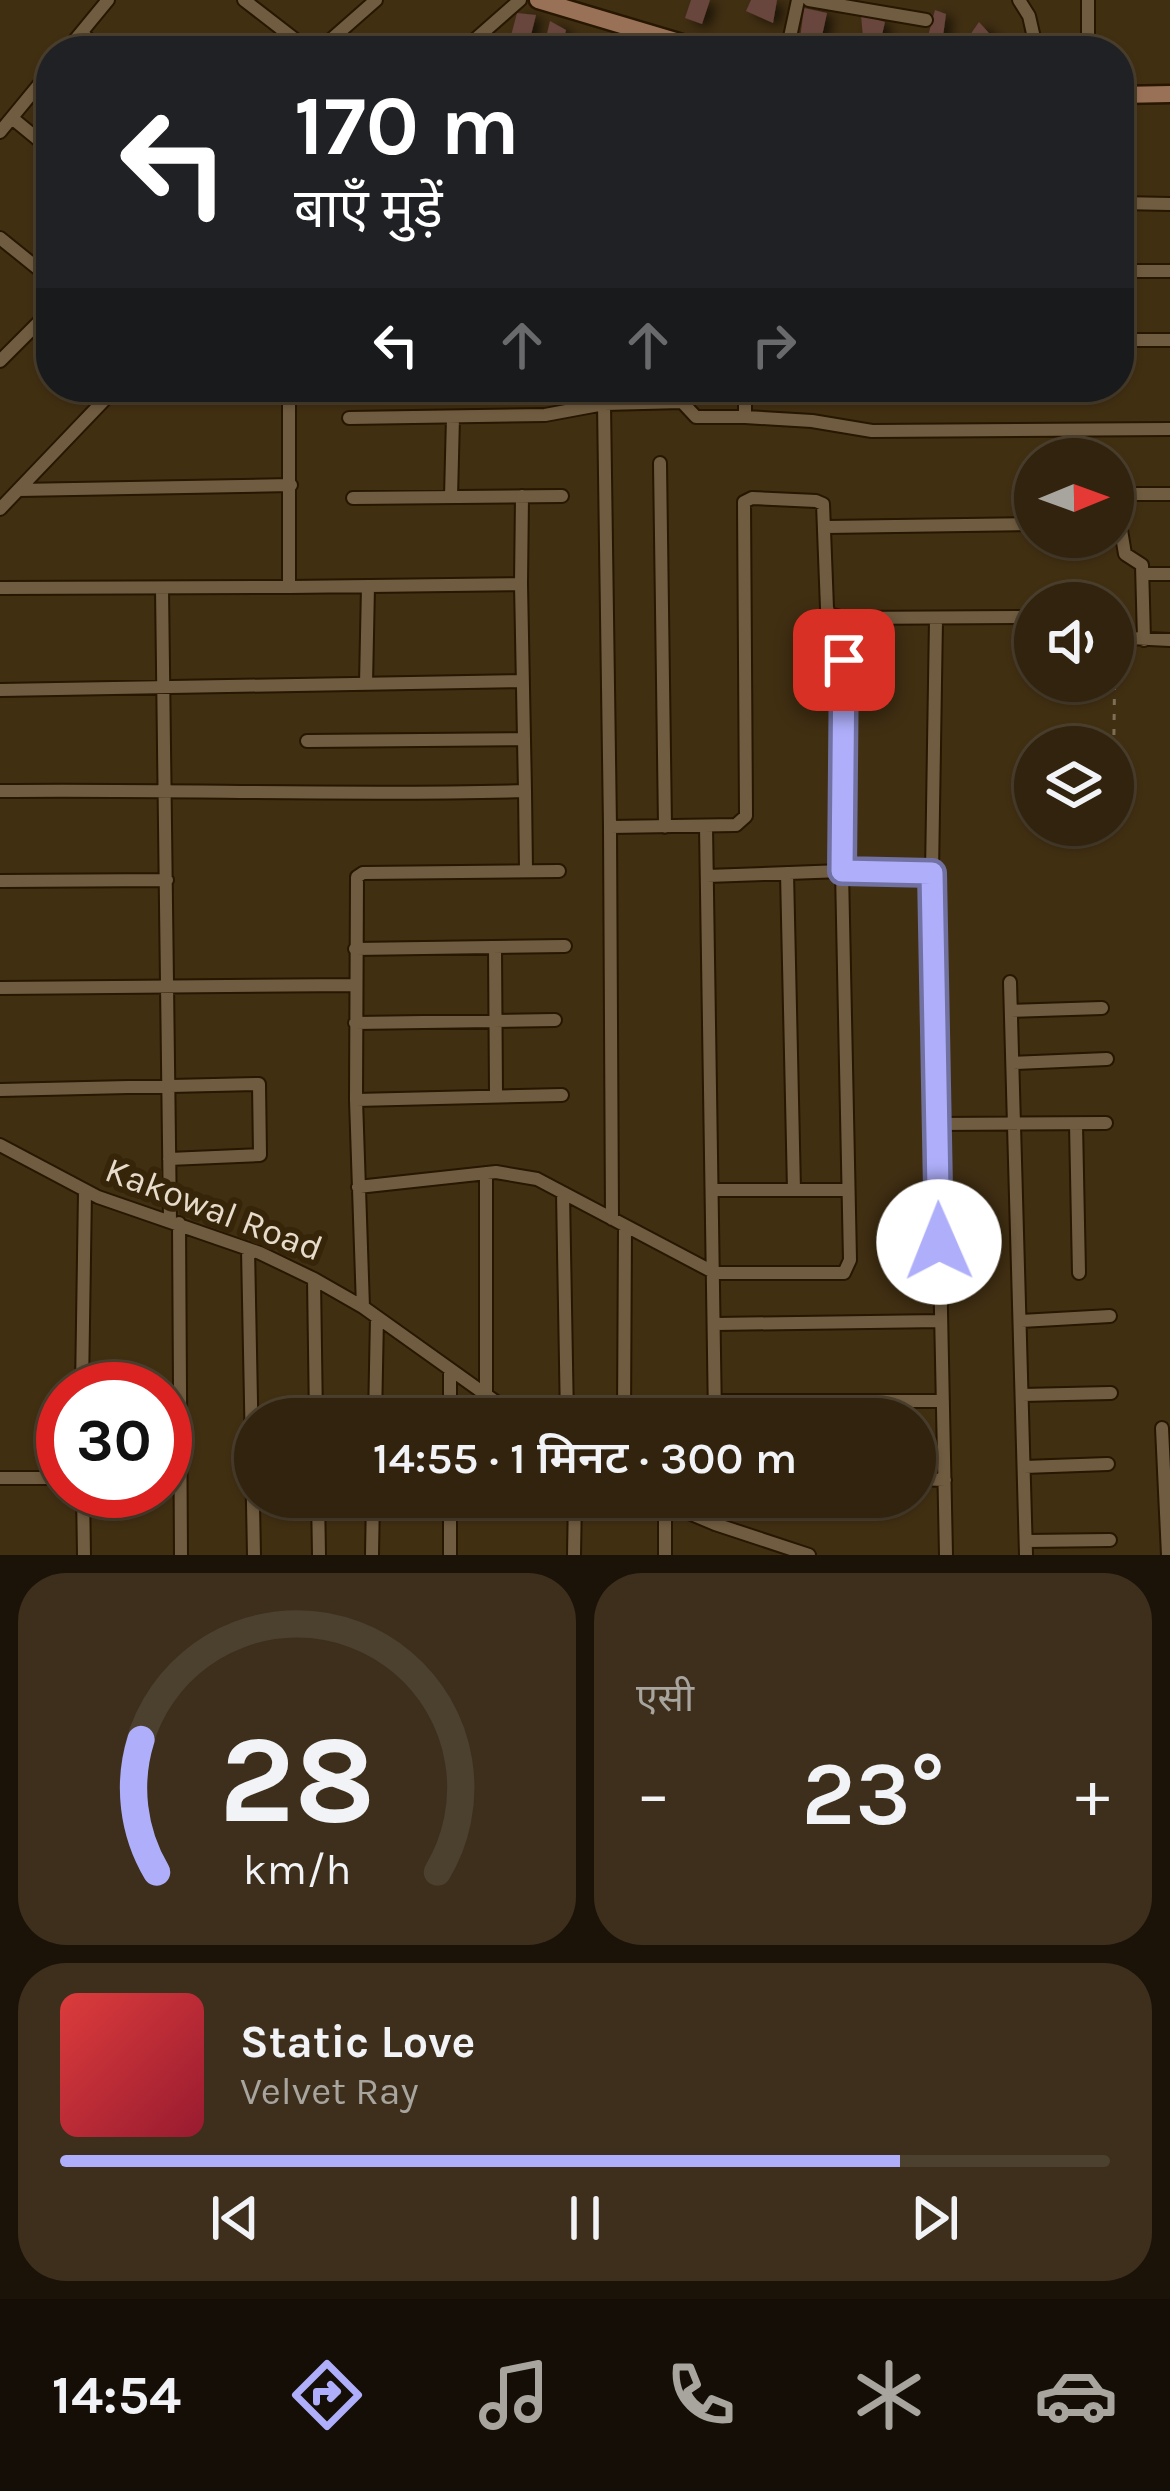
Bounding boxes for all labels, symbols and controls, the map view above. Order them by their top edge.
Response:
text: 170 m [294,77,520,175]
icon: left [96,84,252,240]
text: बाएँ मुड़ें [294,177,443,241]
icon: left [363,312,429,378]
icon: ahead [489,312,555,378]
icon: ahead [615,312,681,378]
icon: right [741,312,807,378]
north arrow [1014,438,1134,558]
map controls [1014,438,1134,846]
button: sound [1014,582,1134,702]
pin [793,609,895,711]
icon: arrive [811,627,877,693]
button: layers [1014,726,1134,846]
street label: Kakowal Road [100,1148,328,1270]
position arrow [876,1179,1002,1305]
speed limit sign: 30 [36,1362,192,1518]
text: 14:55 · 1 मिनट · 300 m [373,1432,797,1484]
text: एसी [636,1675,694,1721]
text: 28 [219,1707,375,1852]
text: 23° [802,1741,944,1847]
text: − [636,1755,671,1833]
text: + [1075,1755,1110,1833]
text: km/h [243,1845,351,1895]
text: Static Love [240,2016,475,2068]
text: Velvet Ray [240,2068,419,2114]
icon: previous [202,2185,268,2251]
icon: pause [552,2185,618,2251]
icon: next [902,2185,968,2251]
icon: directions [285,2353,369,2437]
icon: music [472,2353,556,2437]
icon: phone [659,2353,743,2437]
icon: climate [847,2353,931,2437]
icon: car [1034,2353,1118,2437]
text: 14:54 [52,2363,181,2427]

